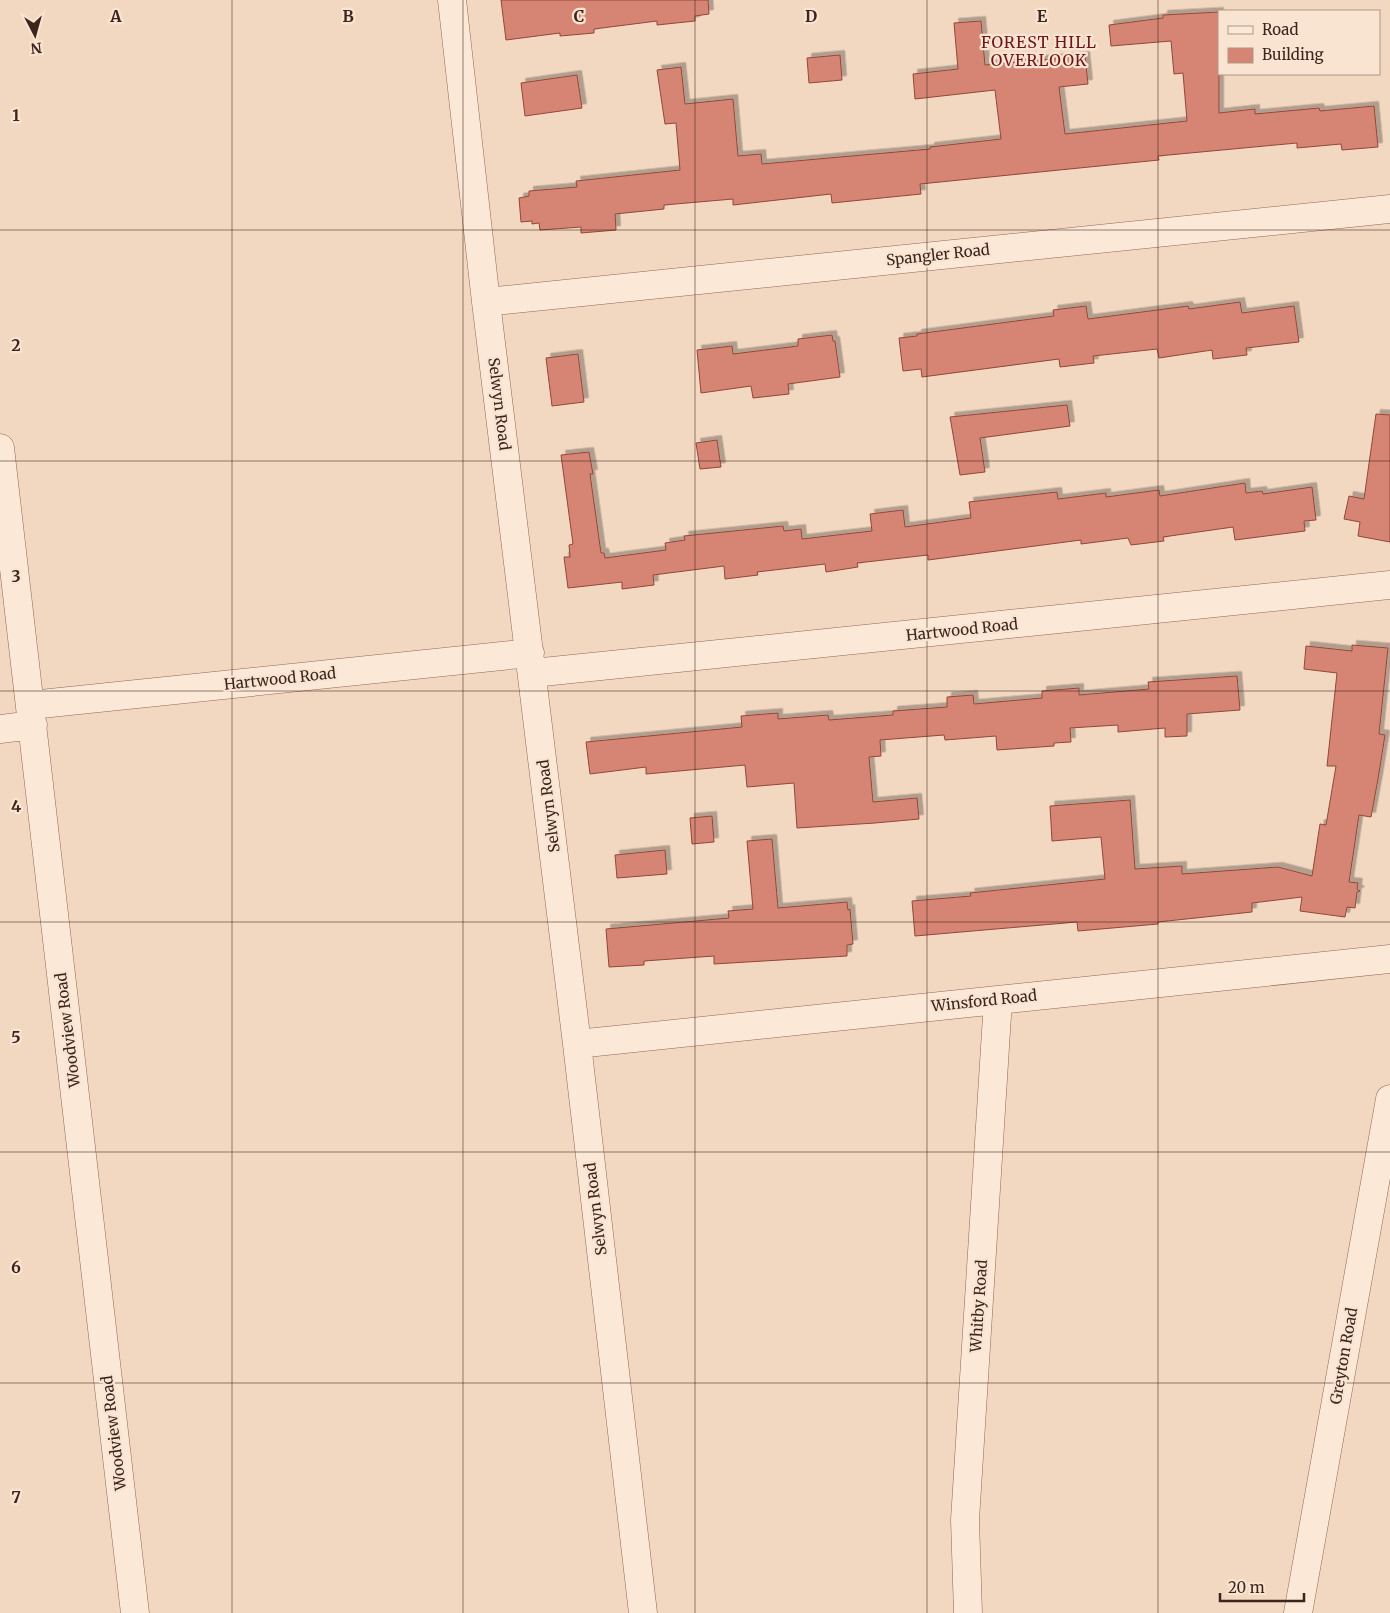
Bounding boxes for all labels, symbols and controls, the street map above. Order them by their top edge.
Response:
text: A [109,6,122,26]
text: B [342,6,354,26]
text: C [574,6,584,26]
text: D [805,6,817,26]
text: E [1037,6,1048,26]
north arrow [10,10,60,60]
legend [1218,10,1380,75]
text: Road [1262,20,1298,39]
district label: FOREST HILL OVERLOOK [981,32,1097,70]
text: N [30,38,43,57]
text: Building [1262,45,1324,64]
text: 1 [12,105,20,125]
street label: Spangler Road [885,240,991,269]
text: 2 [11,335,21,355]
street label: Selwyn Road [484,356,515,451]
text: 3 [11,566,21,586]
street label: Hartwood Road [905,614,1019,645]
street label: Hartwood Road [223,663,337,694]
street label: Selwyn Road [533,759,564,854]
text: 4 [11,796,21,816]
street label: Woodview Road [51,972,84,1090]
street label: Winsford Road [929,985,1038,1016]
text: 5 [11,1027,21,1047]
street label: Selwyn Road [580,1162,611,1257]
text: 6 [11,1257,21,1277]
street label: Whitby Road [966,1259,991,1354]
street label: Greyton Road [1326,1306,1361,1406]
street label: Woodview Road [97,1375,130,1493]
text: 7 [11,1487,21,1507]
scale bar [1220,1570,1304,1602]
text: 20 m [1228,1578,1265,1597]

